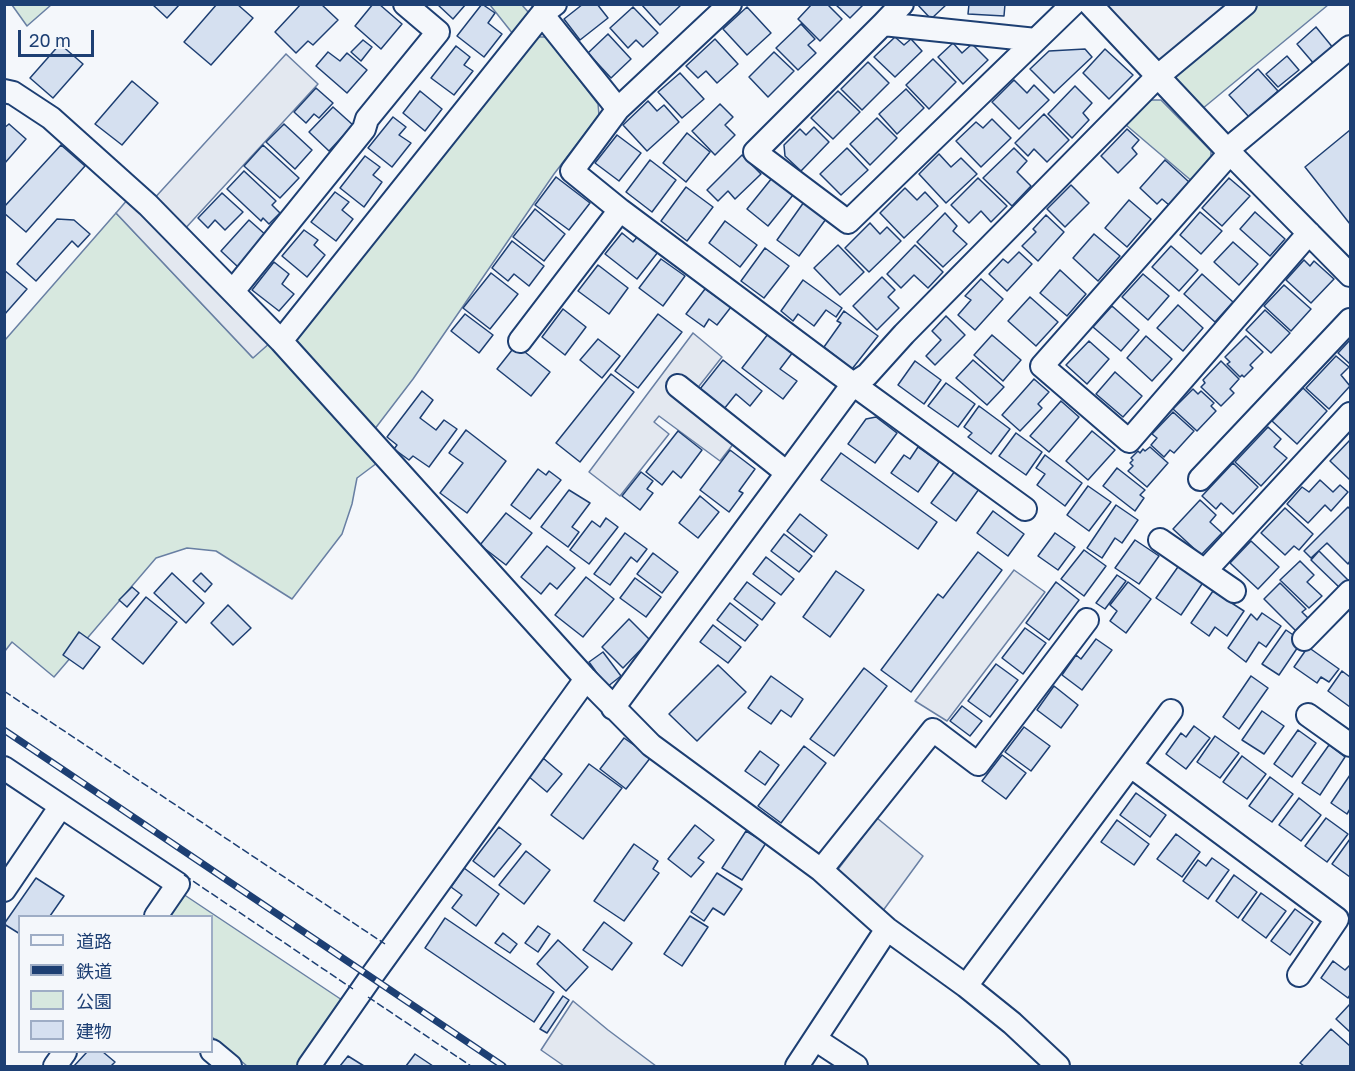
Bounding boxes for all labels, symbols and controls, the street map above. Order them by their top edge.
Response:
scale bar [21,18,98,56]
text: 20 m [29,29,71,51]
legend [18,915,213,1053]
text: 道路 [76,930,112,952]
text: 鉄道 [76,960,112,982]
text: 公園 [76,990,112,1012]
text: 建物 [76,1020,112,1042]

